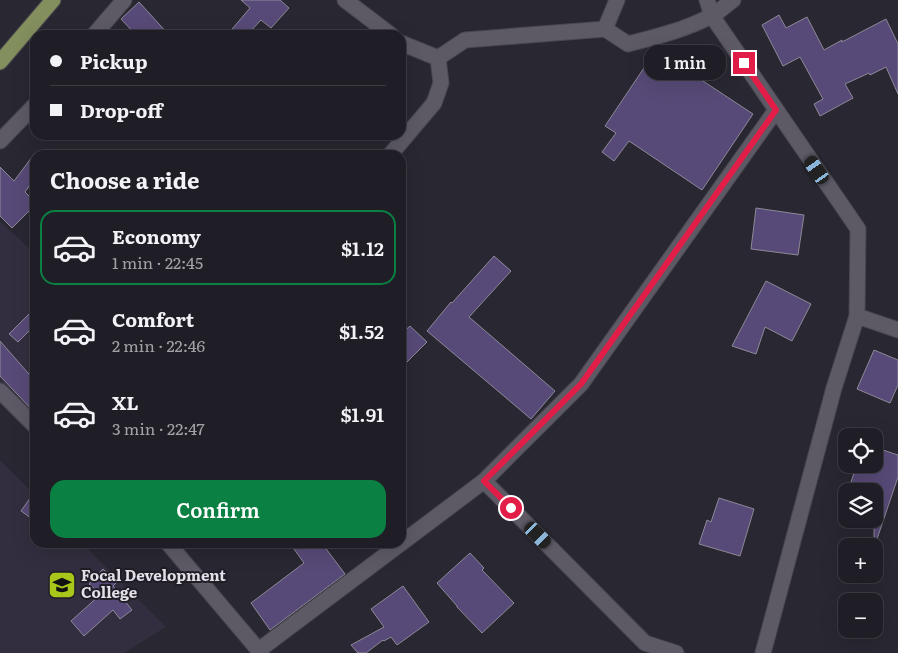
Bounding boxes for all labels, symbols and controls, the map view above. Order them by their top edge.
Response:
callout: 1 min [644,46,726,80]
text: Pickup [80,47,148,75]
text: 1 min [664,50,706,74]
route end [733,52,755,74]
text: Drop-off [80,96,163,124]
car [802,153,831,187]
text: Choose a ride [50,163,199,196]
text: Economy [112,222,201,250]
icon: car [52,225,97,270]
text: $1.12 [341,234,384,262]
text: 1 min · 22:45 [112,250,203,274]
text: Comfort [112,305,194,333]
icon: car [52,308,97,353]
text: $1.52 [339,317,384,345]
text: 2 min · 22:46 [112,333,205,357]
text: XL [112,388,139,416]
icon: car [52,391,97,436]
text: $1.91 [341,400,384,428]
text: 3 min · 22:47 [112,416,205,440]
map controls [838,428,883,638]
button: locate [838,428,883,473]
button: Confirm [50,480,386,538]
button: layers [838,483,883,528]
route start [500,497,522,519]
car [522,519,553,551]
button: + [838,538,883,583]
place label: Focal Development College [81,563,226,603]
school or university icon: Focal Development College [47,570,77,600]
button: − [838,593,883,638]

